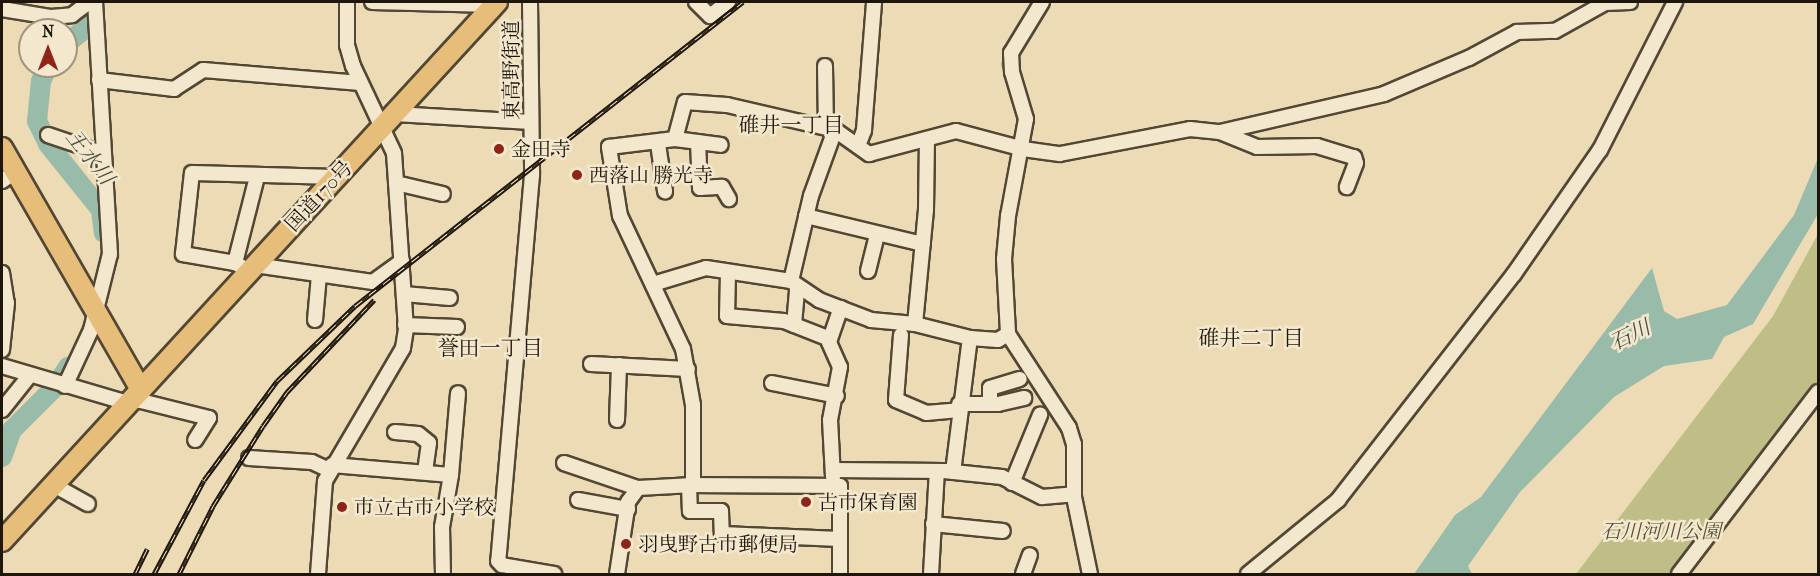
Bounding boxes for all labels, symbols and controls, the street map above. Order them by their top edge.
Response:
north arrow [18,18,78,78]
street label: 東高野街道 [499,20,523,120]
text: N [42,22,54,41]
district label: 碓井一丁目 [739,112,843,138]
water label: 王水川 [61,124,119,190]
place label: 金田寺 [511,137,571,161]
marker: 金田寺 [492,142,506,156]
street label: 国道170号 [280,156,358,236]
place label: 西落山 勝光寺 [589,163,713,187]
marker: 西落山 勝光寺 [570,168,584,182]
water label: 石川 [1606,314,1654,356]
district label: 碓井二丁目 [1199,325,1303,351]
district label: 誉田一丁目 [438,335,542,361]
place label: 古市保育園 [818,490,918,514]
place label: 市立古市小学校 [354,495,494,519]
marker: 古市保育園 [799,495,813,509]
marker: 市立古市小学校 [335,500,349,514]
park label: 石川河川公園 [1601,519,1721,543]
place label: 羽曳野古市郵便局 [638,532,798,556]
marker: 羽曳野古市郵便局 [619,537,633,551]

